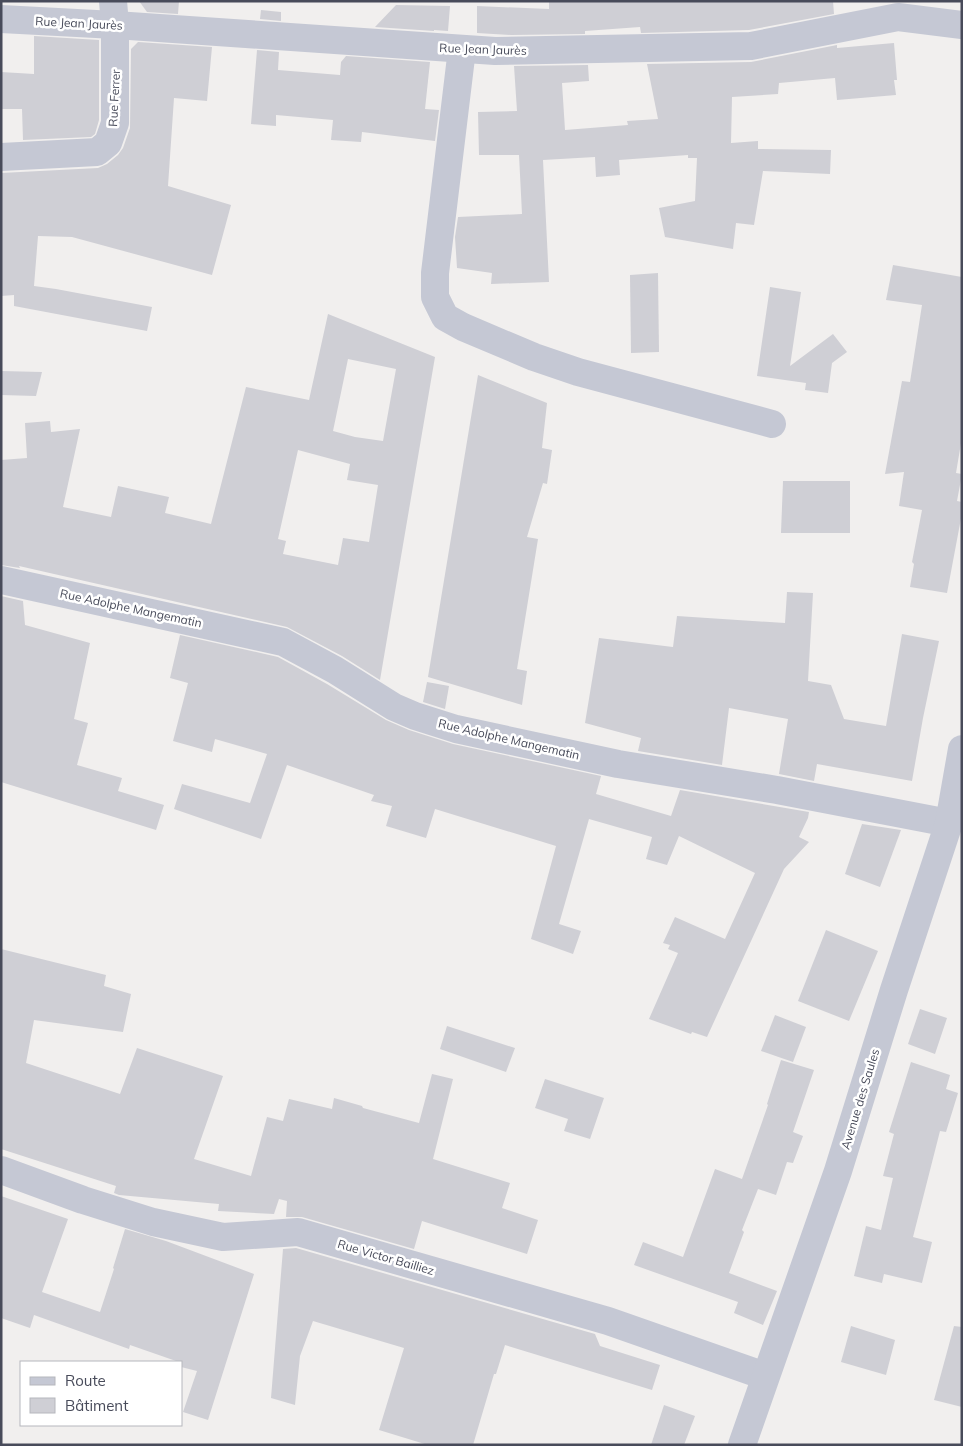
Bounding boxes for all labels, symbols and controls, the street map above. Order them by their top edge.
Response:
street label: Rue Jean Jaurès [35,13,123,33]
street label: Rue Jean Jaurès [439,40,527,58]
street label: Rue Ferrer [105,68,123,127]
street label: Rue Adolphe Mangematin [59,586,203,630]
street label: Rue Adolphe Mangematin [437,715,581,763]
street label: Avenue des Saules [838,1047,882,1151]
street label: Rue Victor Bailliez [336,1236,436,1278]
legend [20,1361,182,1426]
text: Route [65,1371,106,1390]
text: Bâtiment [65,1396,128,1415]

